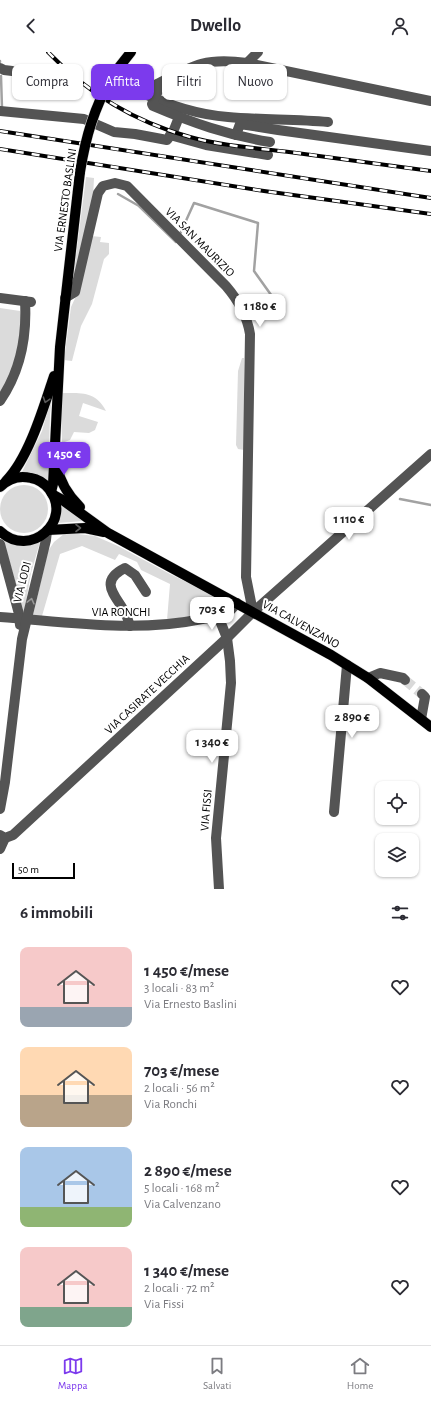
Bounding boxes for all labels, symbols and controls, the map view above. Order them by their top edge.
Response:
icon: back [20,15,42,37]
icon: person [389,15,411,37]
text: Dwello [190,17,241,35]
chip: Compra [12,64,83,100]
chip: Affitta [91,64,154,100]
chip: Filtri [162,64,216,100]
chip: Nuovo [224,64,287,100]
street label: VIA ERNESTO BASLINI [52,147,78,253]
street label: VIA SAN MAURIZIO [163,205,237,279]
pin: 1 180 € [223,294,297,328]
text: 1 180 € [244,300,276,313]
one-way arrow [42,396,51,403]
pin: 1 450 € [27,442,101,476]
text: 1 450 € [47,448,81,461]
pin: 1 110 € [312,507,386,541]
text: 1 110 € [334,513,364,526]
one-way arrow [75,524,81,532]
street label: VIA LODI [11,560,33,604]
one-way arrow [26,597,35,604]
pin: 703 € [184,597,240,631]
street label: VIA CALVENZANO [260,598,342,650]
text: 703 € [199,603,225,616]
street label: VIA RONCHI [92,606,150,618]
street label: VIA CASIRATE VECCHIA [102,652,192,736]
pin: 2 890 € [315,705,389,739]
text: 2 890 € [334,711,370,724]
pin: 1 340 € [175,730,249,764]
text: 1 340 € [195,736,229,749]
map controls [375,781,419,877]
button: locate [375,781,419,825]
street label: VIA FISSI [198,789,214,831]
button: layers [375,833,419,877]
scale bar [12,861,75,880]
text: 50 m [18,864,39,875]
icon: filters [389,902,411,924]
text: 6 immobili [20,904,93,921]
text: 1 450 €/mese [144,962,229,979]
icon: home [52,963,100,1011]
icon: heart [389,976,411,998]
text: 3 locali · 83 m² [144,982,214,995]
text: Via Ernesto Baslini [144,998,237,1011]
text: 703 €/mese [144,1062,219,1079]
icon: home [52,1063,100,1111]
icon: heart [389,1076,411,1098]
text: 2 locali · 56 m² [144,1082,215,1095]
text: Via Ronchi [144,1098,197,1111]
text: 2 890 €/mese [144,1162,232,1179]
icon: home [52,1163,100,1211]
icon: heart [389,1176,411,1198]
text: 5 locali · 168 m² [144,1182,220,1195]
text: Via Calvenzano [144,1198,221,1211]
text: 1 340 €/mese [144,1262,229,1279]
icon: home [52,1263,100,1311]
icon: heart [389,1276,411,1298]
text: 2 locali · 72 m² [144,1282,215,1295]
text: Via Fissi [144,1298,184,1311]
tab: Mappa [58,1355,88,1392]
tab: Salvati [203,1355,231,1392]
tab: Home [347,1355,373,1392]

